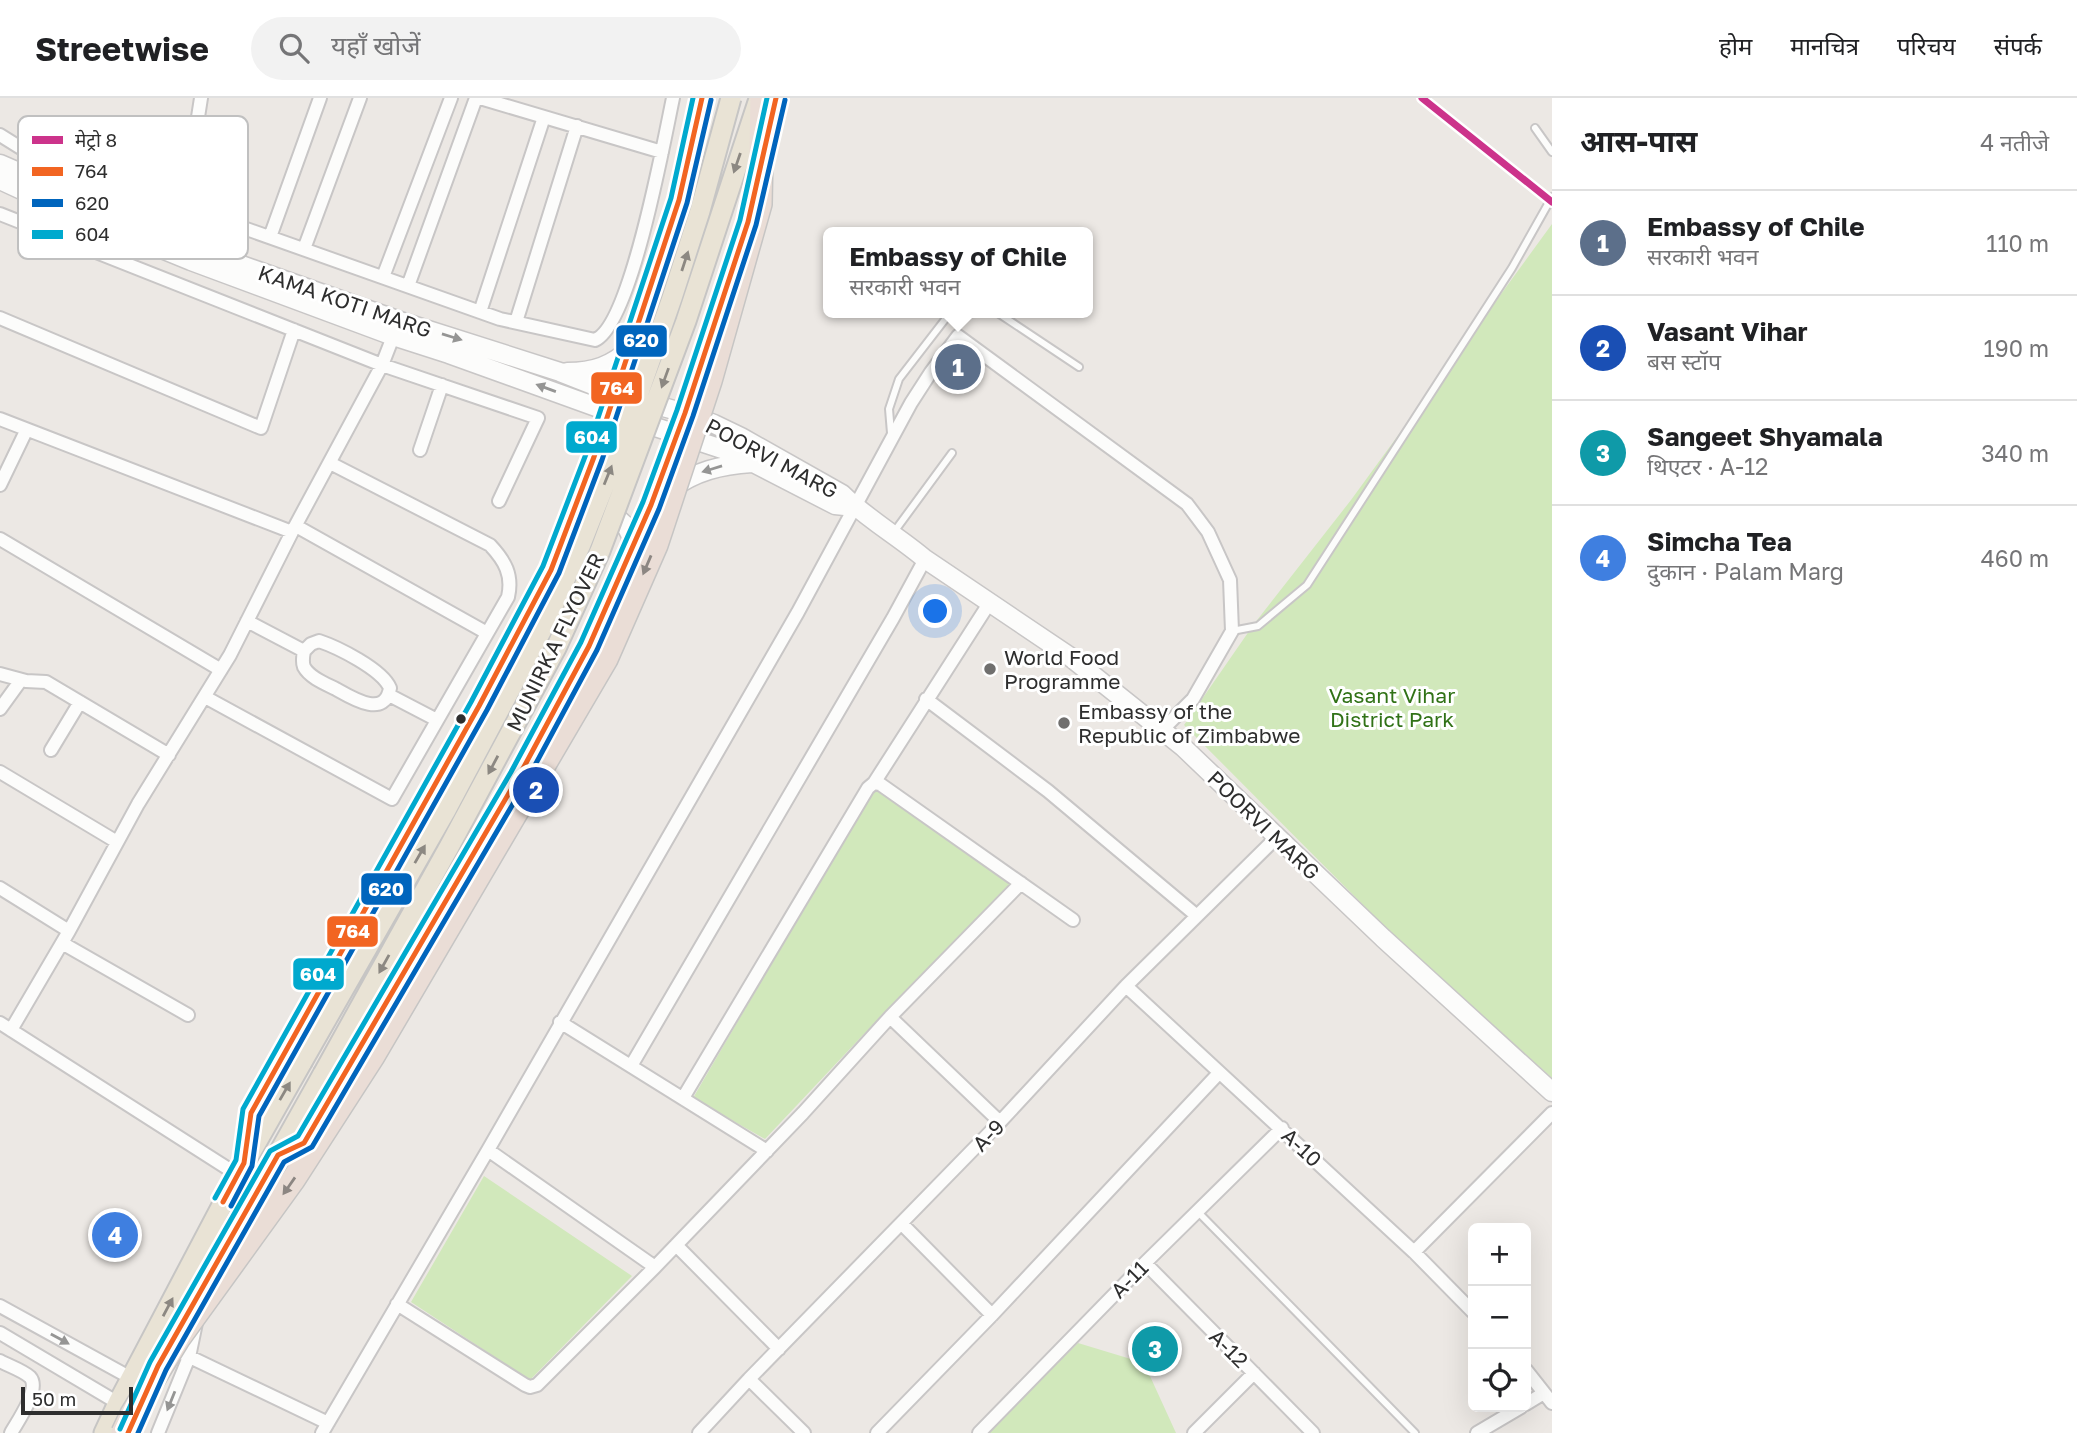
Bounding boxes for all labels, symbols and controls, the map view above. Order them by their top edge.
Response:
search box [251,17,741,80]
text: Streetwise [35,29,209,68]
icon: search [275,29,313,67]
text: यहाँ खोजें [331,30,420,61]
text: होम [1719,31,1752,60]
text: मानचित्र [1790,31,1859,60]
text: परिचय [1897,31,1956,60]
text: संपर्क [1994,31,2042,60]
legend [18,116,248,259]
text: आस-पास [1580,123,1697,159]
text: मेट्रो 8 [75,128,117,152]
text: 4 नतीजे [1980,128,2049,156]
one-way arrow [731,152,742,173]
text: 764 [75,159,108,182]
text: 620 [75,191,109,214]
text: Embassy of Chile [1647,211,1865,242]
text: 604 [75,222,110,245]
popup [823,227,1093,318]
text: 1 [1597,229,1609,257]
text: 110 m [1986,229,2049,257]
text: Embassy of Chile [849,241,1067,272]
text: सरकारी भवन [1647,242,1758,270]
one-way arrow [680,250,690,271]
street label: KAMA KOTI MARG [255,259,435,343]
text: सरकारी भवन [849,272,961,300]
text: Vasant Vihar [1647,316,1808,347]
line badge: 620 [615,324,668,358]
text: 620 [623,328,659,351]
one-way arrow [442,333,463,343]
text: 2 [1596,334,1610,362]
text: 190 m [1984,334,2049,362]
pin: 1 [935,341,981,393]
text: बस स्टॉप [1647,347,1721,375]
one-way arrow [659,368,670,389]
line badge: 764 [590,371,643,405]
text: 764 [600,376,634,399]
one-way arrow [535,382,556,393]
street label: POORVI MARG [702,412,842,504]
line badge: 604 [565,420,618,454]
text: Sangeet Shyamala [1647,421,1883,452]
text: 604 [574,425,610,448]
text: 3 [1596,439,1610,467]
text: 340 m [1981,439,2049,467]
text: थिएटर · A-12 [1647,452,1768,480]
one-way arrow [603,464,614,485]
one-way arrow [701,464,722,475]
text: Simcha Tea [1647,526,1792,557]
text: 4 [1596,544,1610,572]
text: 460 m [1981,544,2049,572]
street label: MUNIRKA FLYOVER [500,548,610,736]
one-way arrow [641,555,652,576]
text: दुकान · Palam Marg [1647,557,1844,585]
your location [918,594,952,628]
place label: World Food Programme [1004,644,1120,694]
marker: World Food Programme [982,661,998,677]
park label: Vasant Vihar District Park [1329,682,1455,732]
place label: Embassy of the Republic of Zimbabwe [1078,698,1300,748]
unlabelled marker [454,712,468,726]
marker: Embassy of the Republic of Zimbabwe [1056,715,1072,731]
one-way arrow [488,755,499,775]
pin: 2 [513,764,559,816]
street label: POORVI MARG [1203,765,1325,885]
one-way arrow [414,844,426,864]
line badge: 620 [360,872,413,906]
text: 620 [368,877,404,900]
line badge: 764 [326,915,379,948]
text: 764 [336,919,370,942]
one-way arrow [378,955,390,974]
line badge: 604 [292,957,345,991]
text: 604 [300,962,336,985]
one-way arrow [279,1082,291,1101]
street label: A-9 [967,1113,1009,1157]
street label: A-10 [1277,1122,1327,1172]
one-way arrow [282,1177,296,1195]
pin: 4 [92,1209,138,1261]
map controls [1468,1223,1531,1412]
button: + [1468,1223,1531,1286]
street label: A-11 [1105,1255,1153,1303]
button: − [1468,1286,1531,1349]
one-way arrow [162,1296,174,1316]
pin: 3 [1132,1323,1178,1375]
street label: A-12 [1204,1323,1254,1373]
one-way arrow [50,1333,69,1345]
button: locate [1468,1349,1531,1412]
scale bar [21,1384,133,1416]
text: 50 m [32,1387,76,1410]
one-way arrow [166,1390,177,1411]

